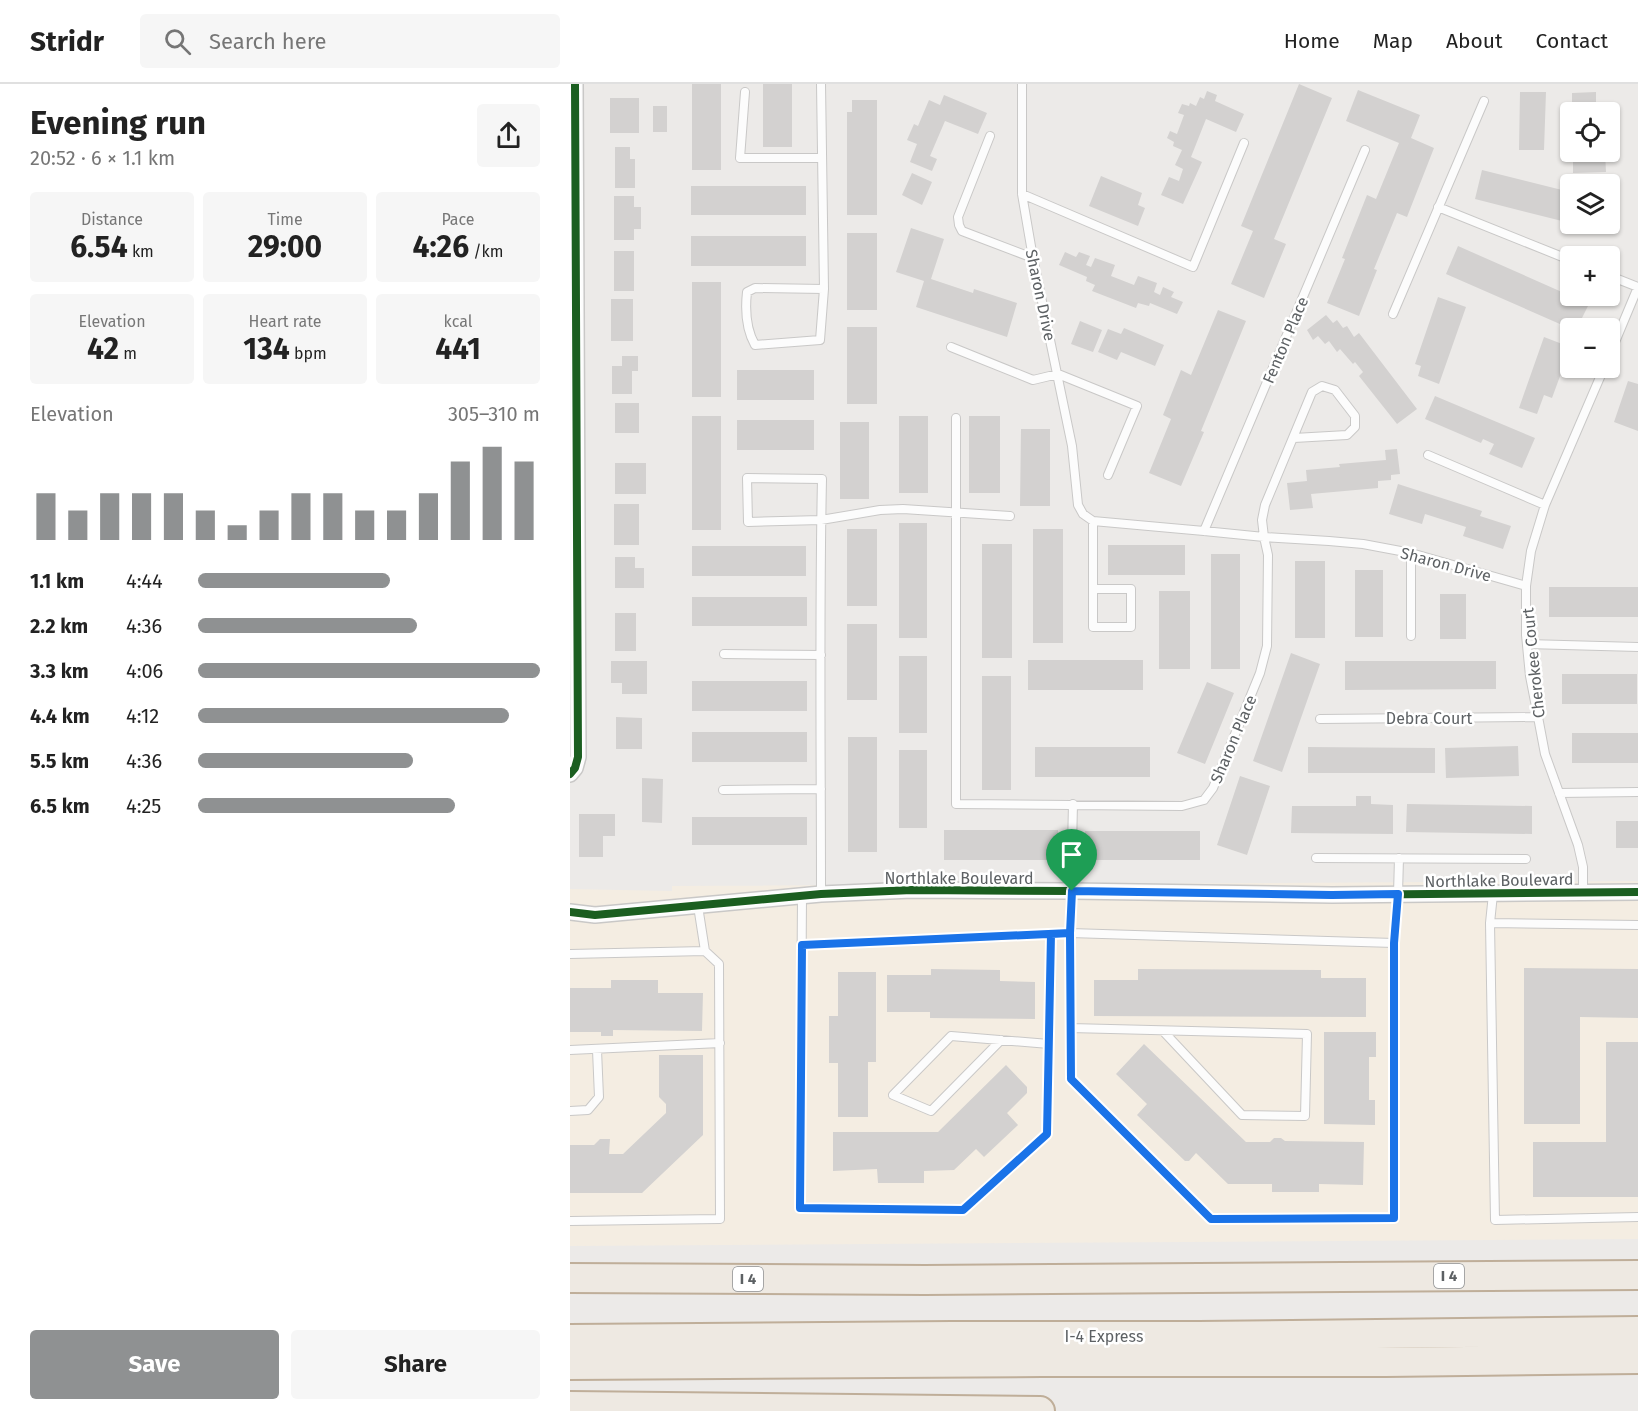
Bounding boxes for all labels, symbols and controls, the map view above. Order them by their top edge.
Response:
search box [140,14,560,68]
text: Stridr [30,25,104,58]
icon: search [161,25,194,58]
text: Search here [209,28,327,55]
text: Home [1284,28,1340,54]
text: Map [1373,28,1413,54]
text: About [1446,28,1503,54]
text: Contact [1536,28,1608,54]
map controls [1560,102,1620,378]
button: locate [1560,102,1620,162]
text: Evening run [30,103,206,143]
button: share [477,104,540,167]
text: 20:52 · 6 × 1.1 km [30,146,175,170]
button: layers [1560,174,1620,234]
text: Distance [81,210,143,229]
text: Time [267,210,303,229]
text: Pace [441,210,475,229]
text: 6.54 [70,229,128,265]
text: 29:00 [248,229,322,265]
text: 4:26 [412,229,469,265]
text: km [128,242,154,261]
text: /km [469,242,504,261]
button: + [1560,246,1620,306]
street label: Sharon Drive [1022,248,1059,343]
street label: Fenton Place [1259,294,1312,386]
text: Elevation [78,312,146,331]
text: Heart rate [249,312,321,331]
text: kcal [444,312,472,331]
button: − [1560,318,1620,378]
text: 42 [87,331,119,367]
text: 134 [243,331,290,367]
text: 441 [435,331,481,367]
text: m [119,344,137,363]
text: bpm [290,344,327,363]
text: Elevation [30,402,114,426]
text: 305–310 m [448,402,540,426]
street label: Sharon Drive [1399,543,1493,586]
text: 1.1 km [30,569,84,593]
text: 4:44 [126,569,163,593]
street label: Cherokee Court [1518,607,1549,719]
text: 2.2 km [30,614,88,638]
text: 4:36 [126,614,162,638]
text: 3.3 km [30,659,89,683]
text: 4:06 [126,659,163,683]
street label: Sharon Place [1206,692,1261,786]
text: 4.4 km [30,704,90,728]
text: 4:12 [126,704,159,728]
street label: Debra Court [1386,709,1472,728]
text: 5.5 km [30,749,89,773]
text: 4:36 [126,749,162,773]
text: 6.5 km [30,794,90,818]
text: 4:25 [126,794,161,818]
pin [1046,829,1097,891]
icon: arrive [1055,838,1088,871]
street label: Northlake Boulevard [884,869,1034,888]
street label: Northlake Boulevard [1424,870,1574,891]
road number: I 4 [1434,1264,1464,1288]
road number: I 4 [733,1267,763,1291]
street label: I-4 Express [1065,1327,1143,1346]
button: Save [30,1330,279,1399]
button: Share [291,1330,540,1399]

